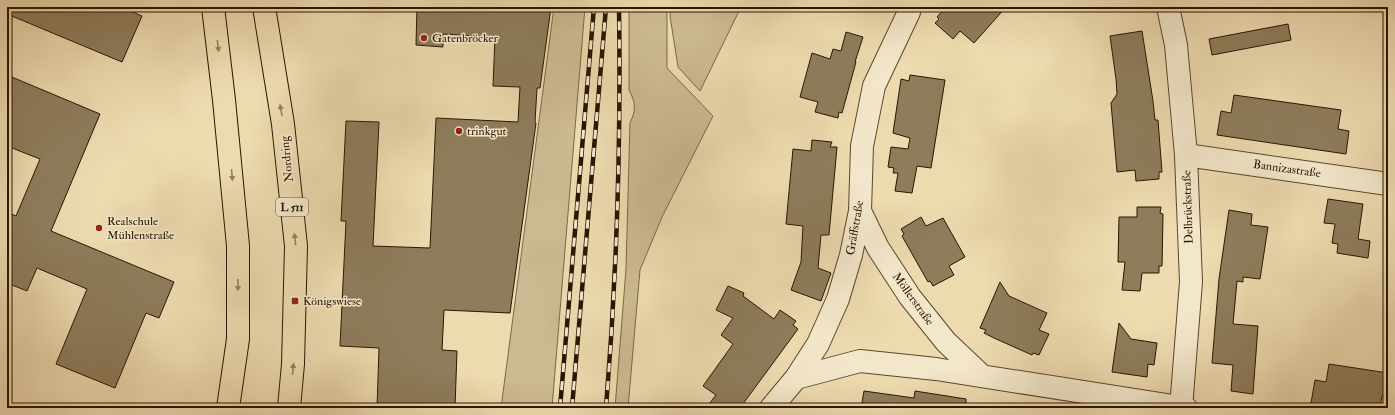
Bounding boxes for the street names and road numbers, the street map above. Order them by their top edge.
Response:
street label: Nordring [277,134,297,183]
street label: Bannizastraße [1252,157,1322,181]
street label: Delbrückstraße [1179,170,1197,244]
road number: L 511 [276,198,308,216]
street label: Gräffstraße [843,199,867,257]
street label: Möllerstraße [889,270,937,328]

